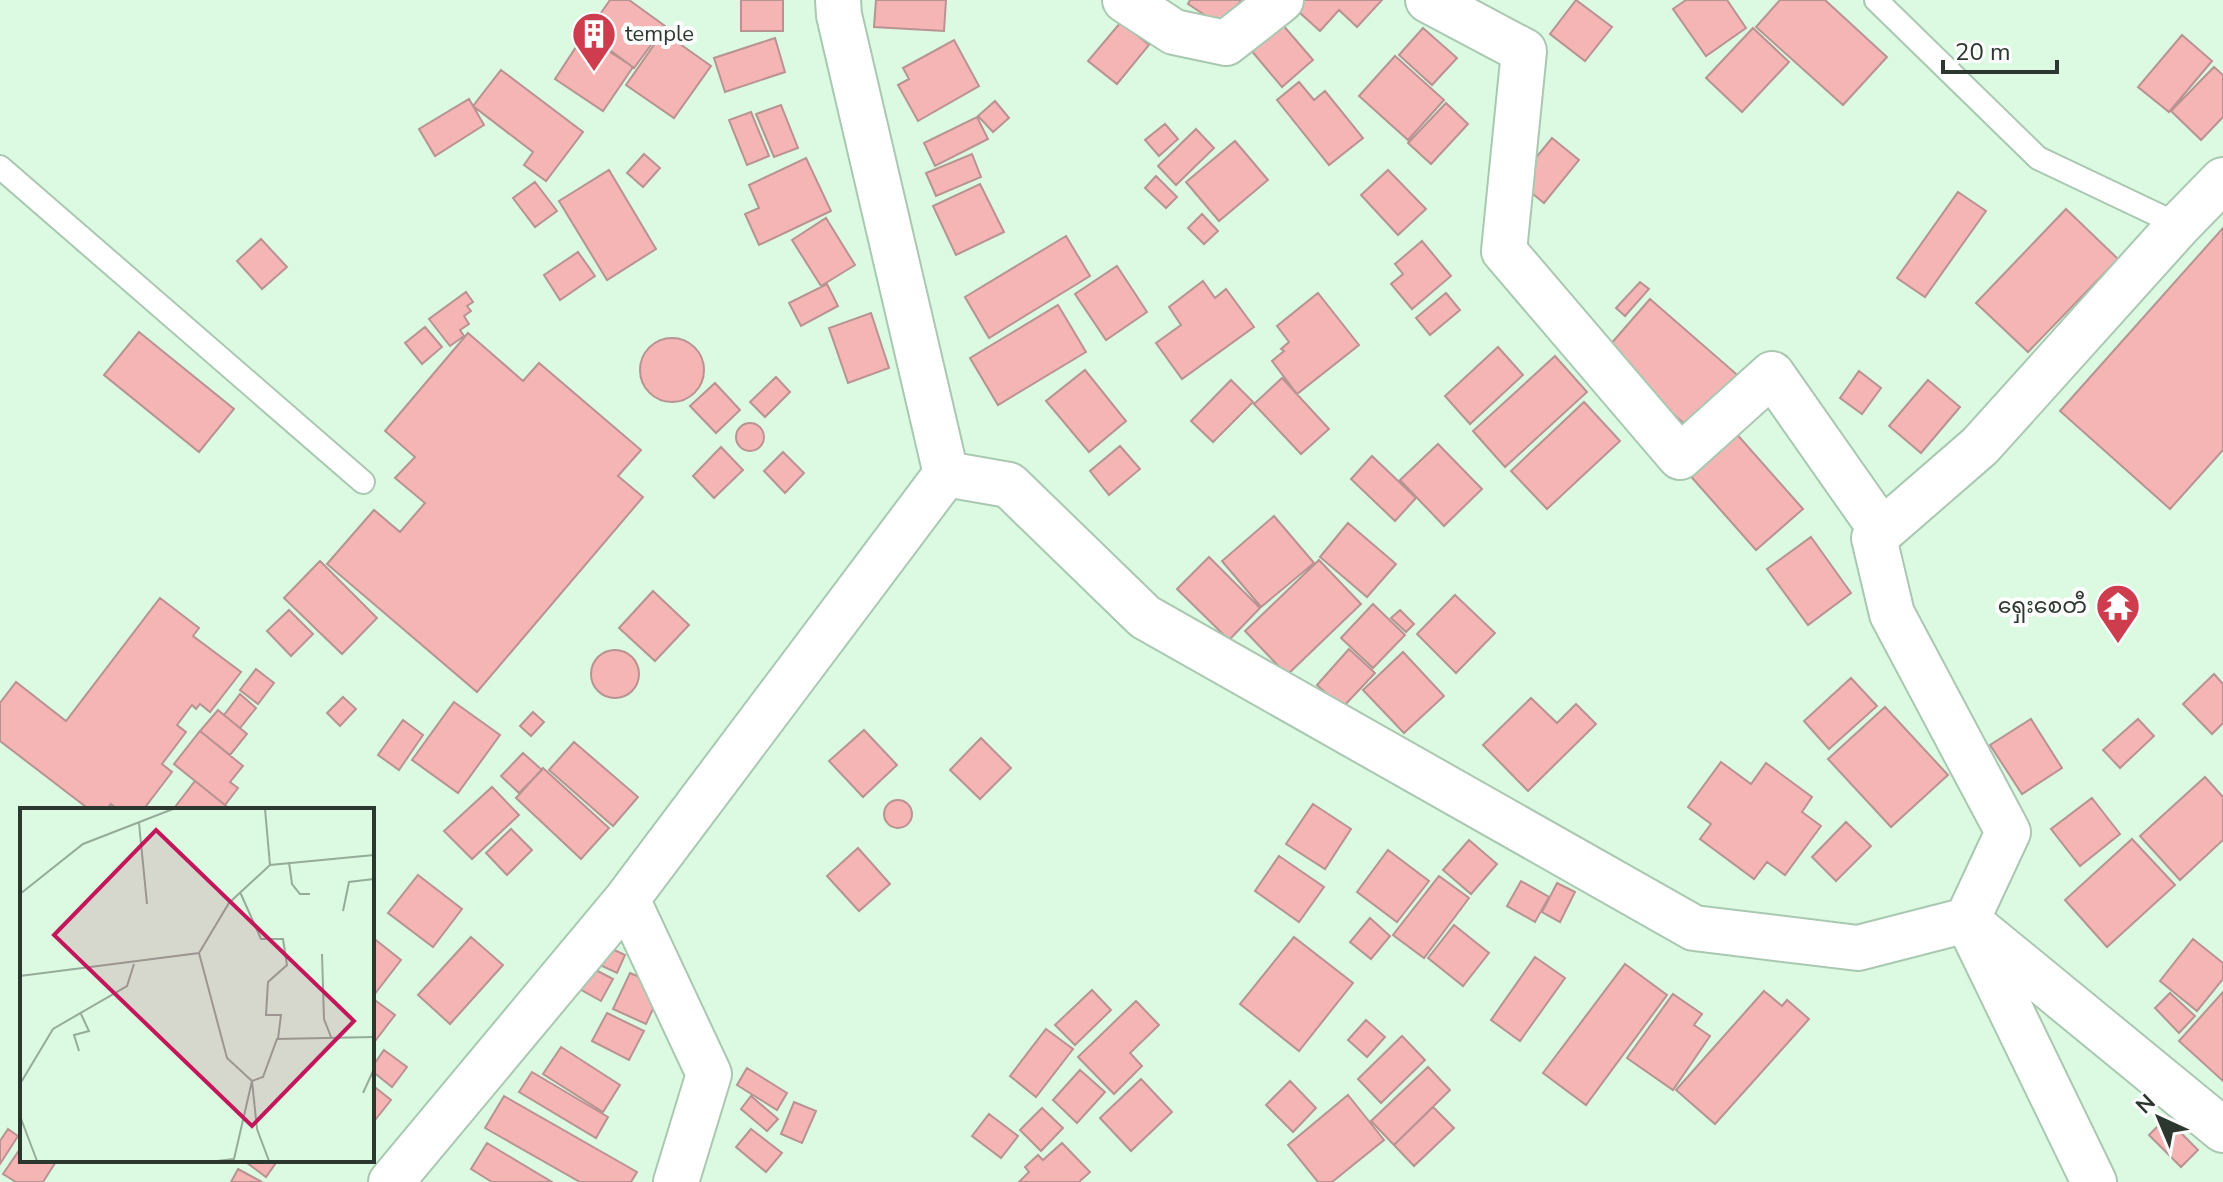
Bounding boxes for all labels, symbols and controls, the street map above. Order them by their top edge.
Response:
building icon: temple [570,10,618,73]
place label: temple [625,19,694,49]
scale bar [1943,24,2057,74]
text: 20 m [1955,36,2011,68]
temple icon: ရှေးစေတီ [2094,582,2142,645]
place label: ရှေးစေတီ [1998,590,2087,623]
inset map [20,808,374,1162]
north arrow [2119,1078,2199,1158]
text: N [2129,1088,2162,1121]

